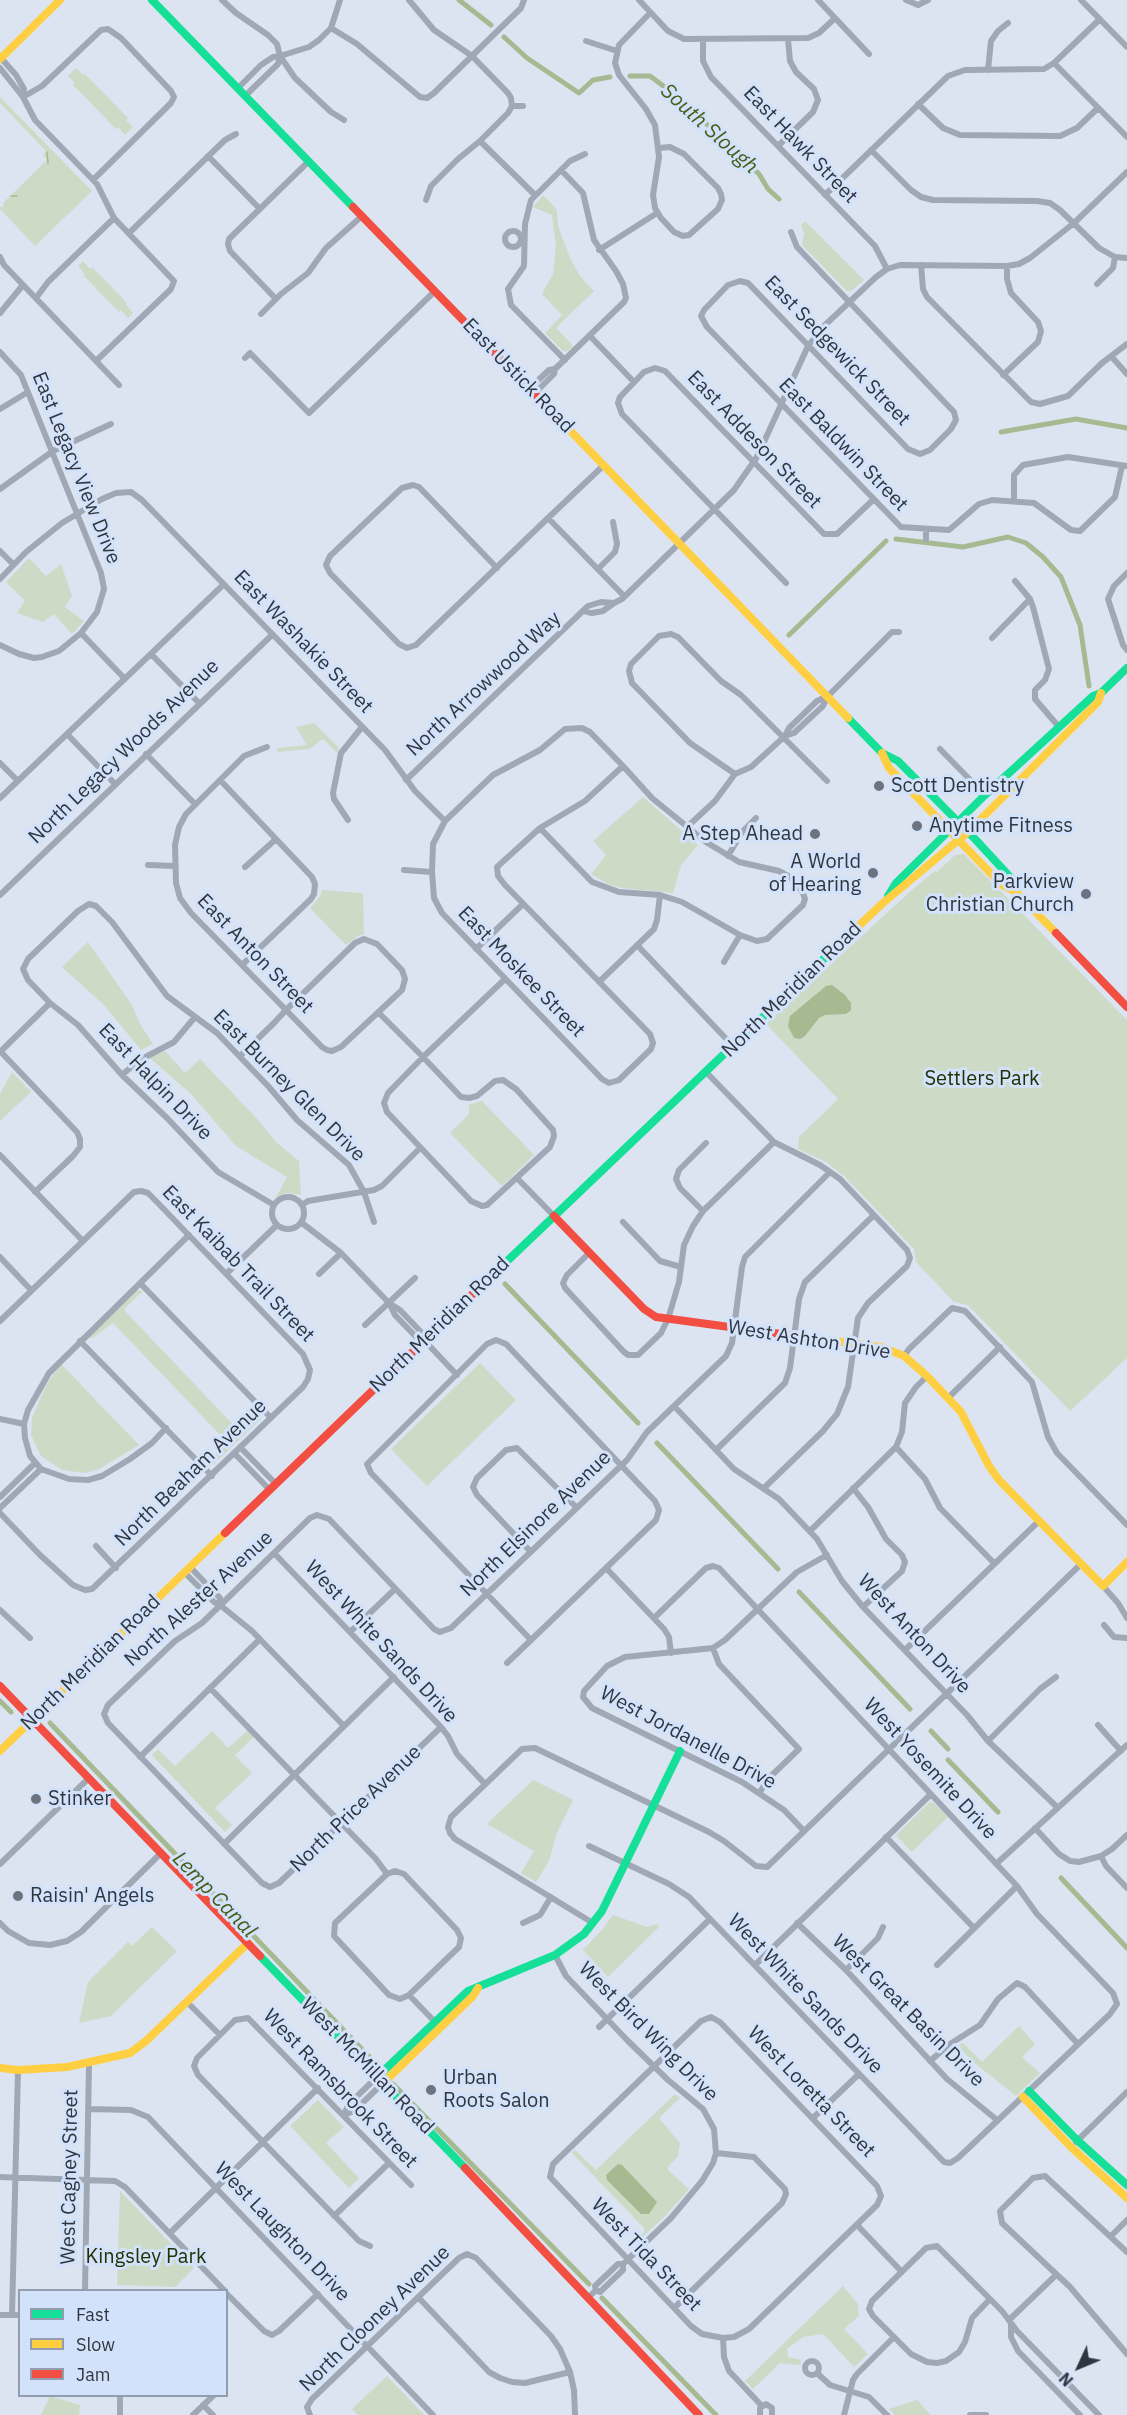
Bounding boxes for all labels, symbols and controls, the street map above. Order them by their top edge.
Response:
water label: South Slough [655,79,763,179]
street label: East Hawk Street [738,81,862,209]
street label: East Sedgewick Street [759,271,915,431]
street label: East Ustick Road [457,314,579,438]
street label: East Addeson Street [682,366,826,514]
street label: East Legacy View Drive [26,368,126,568]
street label: East Baldwin Street [773,373,913,517]
street label: East Washakie Street [228,565,378,719]
street label: North Arrowwood Way [402,606,566,762]
street label: North Legacy Woods Avenue [24,655,224,849]
place label: Scott Dentistry [891,774,1024,798]
marker: Scott Dentistry [872,779,886,793]
place label: Anytime Fitness [929,814,1073,838]
marker: Anytime Fitness [910,819,924,833]
place label: A Step Ahead [682,822,803,846]
marker: A Step Ahead [808,827,822,841]
place label: A World of Hearing [769,850,861,897]
marker: A World of Hearing [866,866,880,880]
place label: Parkview Christian Church [926,870,1074,917]
marker: Parkview Christian Church [1079,887,1093,901]
street label: East Anton Street [192,889,318,1019]
street label: East Moskee Street [452,902,590,1042]
street label: North Meridian Road [717,917,867,1063]
street label: East Burney Glen Drive [208,1005,370,1167]
street label: East Halpin Drive [93,1019,217,1145]
park label: Settlers Park [924,1067,1040,1091]
street label: East Kaibab Trail Street [157,1181,319,1347]
street label: North Meridian Road [365,1252,515,1398]
street label: West Ashton Drive [726,1315,892,1365]
street label: North Beaham Avenue [110,1394,272,1552]
street label: North Elsinore Avenue [456,1446,616,1602]
street label: North Alester Avenue [120,1526,278,1672]
street label: West White Sands Drive [300,1556,462,1728]
street label: West Anton Drive [852,1569,976,1699]
street label: North Meridian Road [16,1590,166,1736]
street label: West Jordanelle Drive [596,1681,780,1795]
street label: West Yosemite Drive [858,1693,1002,1845]
street label: North Price Avenue [286,1740,426,1878]
place label: Stinker [48,1787,112,1811]
marker: Stinker [29,1792,43,1806]
water label: Lemp Canal [167,1847,261,1943]
place label: Raisin' Angels [30,1884,154,1908]
marker: Raisin' Angels [11,1889,25,1903]
street label: West White Sands Drive [722,1909,888,2079]
street label: West Great Basin Drive [827,1930,989,2092]
street label: West Bird Wing Drive [573,1957,723,2107]
street label: West McMillan Road [296,1993,438,2139]
street label: West Ramsbrook Street [258,2005,422,2173]
street label: West Loretta Street [742,2021,880,2163]
place label: Urban Roots Salon [443,2066,550,2113]
marker: Urban Roots Salon [424,2083,438,2097]
street label: West Cagney Street [56,2089,84,2265]
street label: West Laughton Drive [209,2157,355,2307]
street label: West Tida Street [586,2193,706,2317]
street label: North Clooney Avenue [295,2241,455,2397]
park label: Kingsley Park [86,2245,206,2269]
legend [18,2289,228,2397]
text: Fast [76,2303,110,2326]
text: Slow [76,2333,115,2356]
north arrow [1049,2337,1109,2397]
text: Jam [76,2363,111,2386]
text: N [1055,2368,1077,2391]

